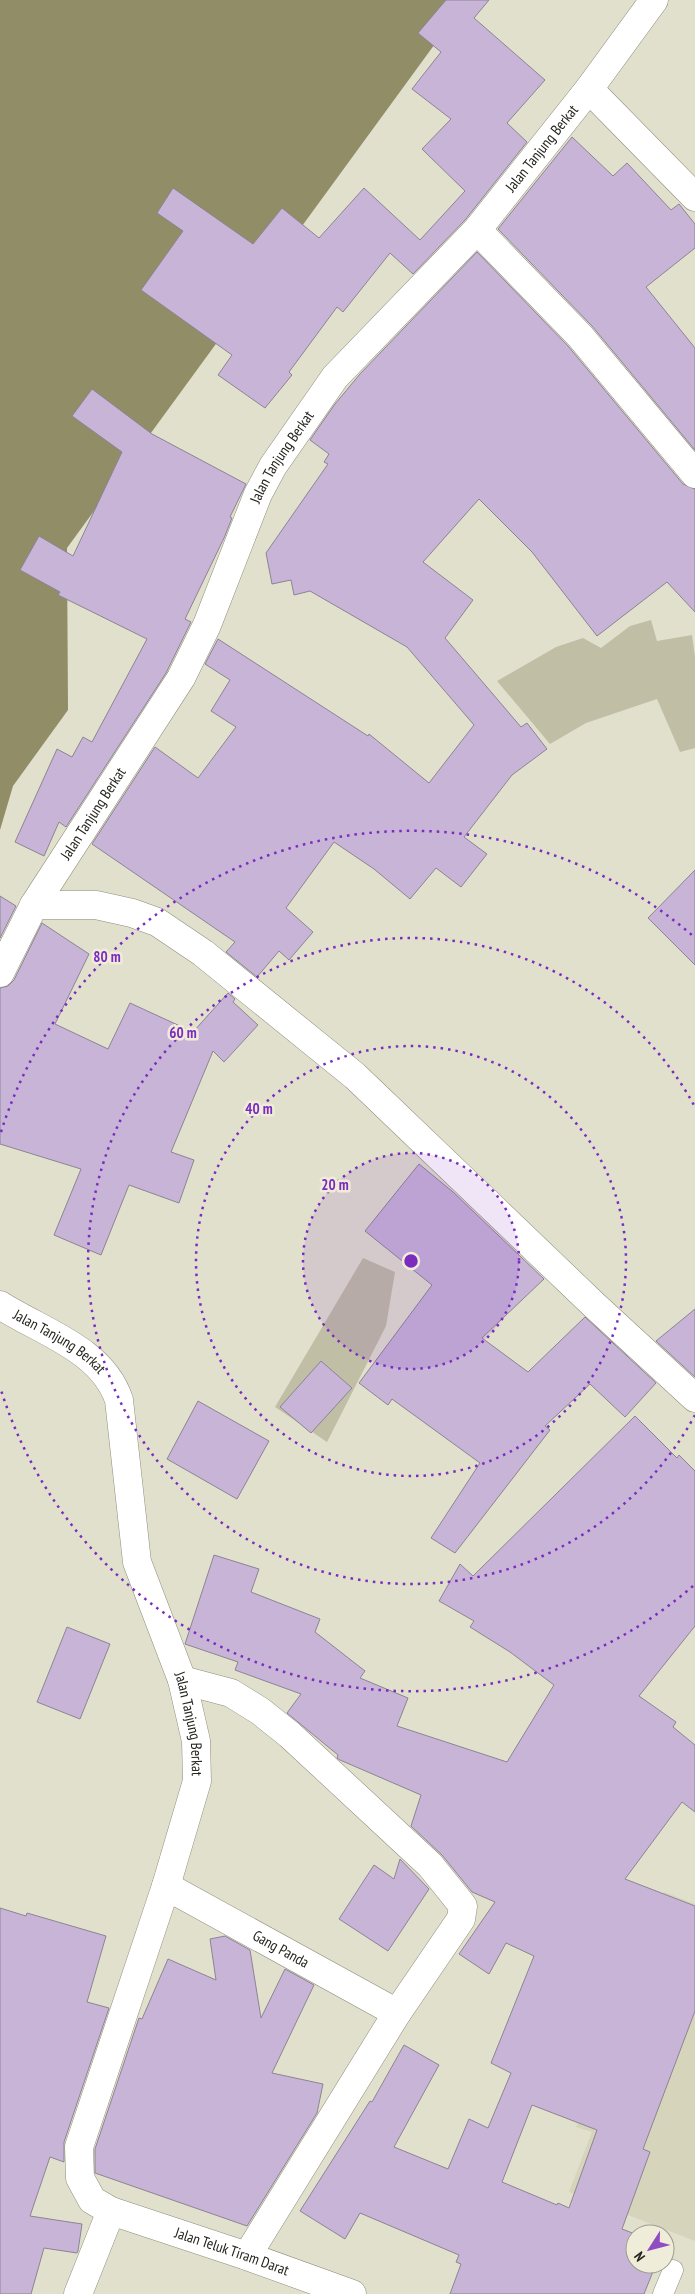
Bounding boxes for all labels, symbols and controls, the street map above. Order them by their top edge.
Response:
street label: Jalan Tanjung Berkat [500,101,582,196]
street label: Jalan Tanjung Berkat [245,407,318,507]
street label: Jalan Tanjung Berkat [55,764,130,864]
text: 80 m [93,947,121,966]
text: 60 m [169,1023,197,1042]
text: 40 m [245,1099,273,1118]
text: 20 m [321,1175,349,1194]
centre of rings [402,1252,420,1270]
street label: Jalan Tanjung Berkat [9,1304,110,1377]
street label: Jalan Tanjung Berkat [170,1668,207,1776]
street label: Gang Panda [250,1926,312,1972]
street label: Jalan Teluk Tiram Darat [172,2222,292,2279]
north arrow [625,2224,675,2274]
text: N [630,2248,649,2265]

